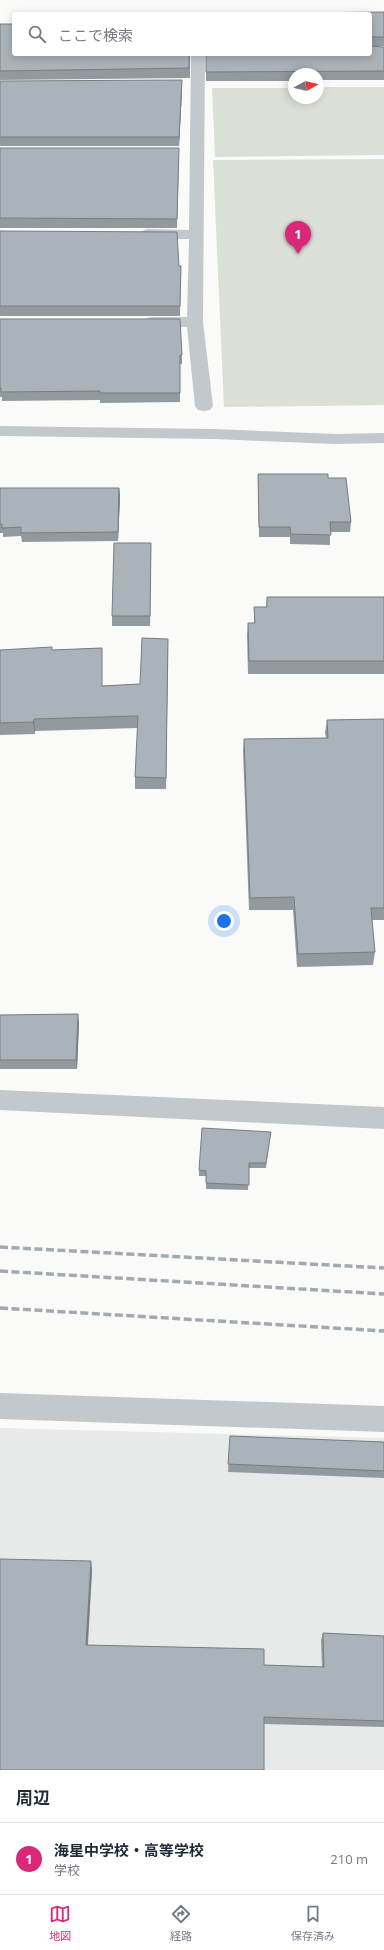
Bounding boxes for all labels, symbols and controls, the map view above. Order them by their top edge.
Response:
search box [12,12,372,56]
icon: search [26,23,48,45]
text: ここで検索 [58,25,133,45]
north arrow [288,68,324,104]
pin: 1 [285,221,311,254]
your location [214,911,234,931]
text: 周辺 [16,1786,50,1809]
text: 海星中学校・高等学校 [54,1840,204,1860]
text: 1 [25,1850,33,1868]
text: 210 m [330,1850,368,1868]
text: 学校 [54,1861,80,1879]
tab: 地図 [49,1903,71,1943]
tab: 経路 [170,1903,192,1943]
tab: 保存済み [291,1903,335,1943]

